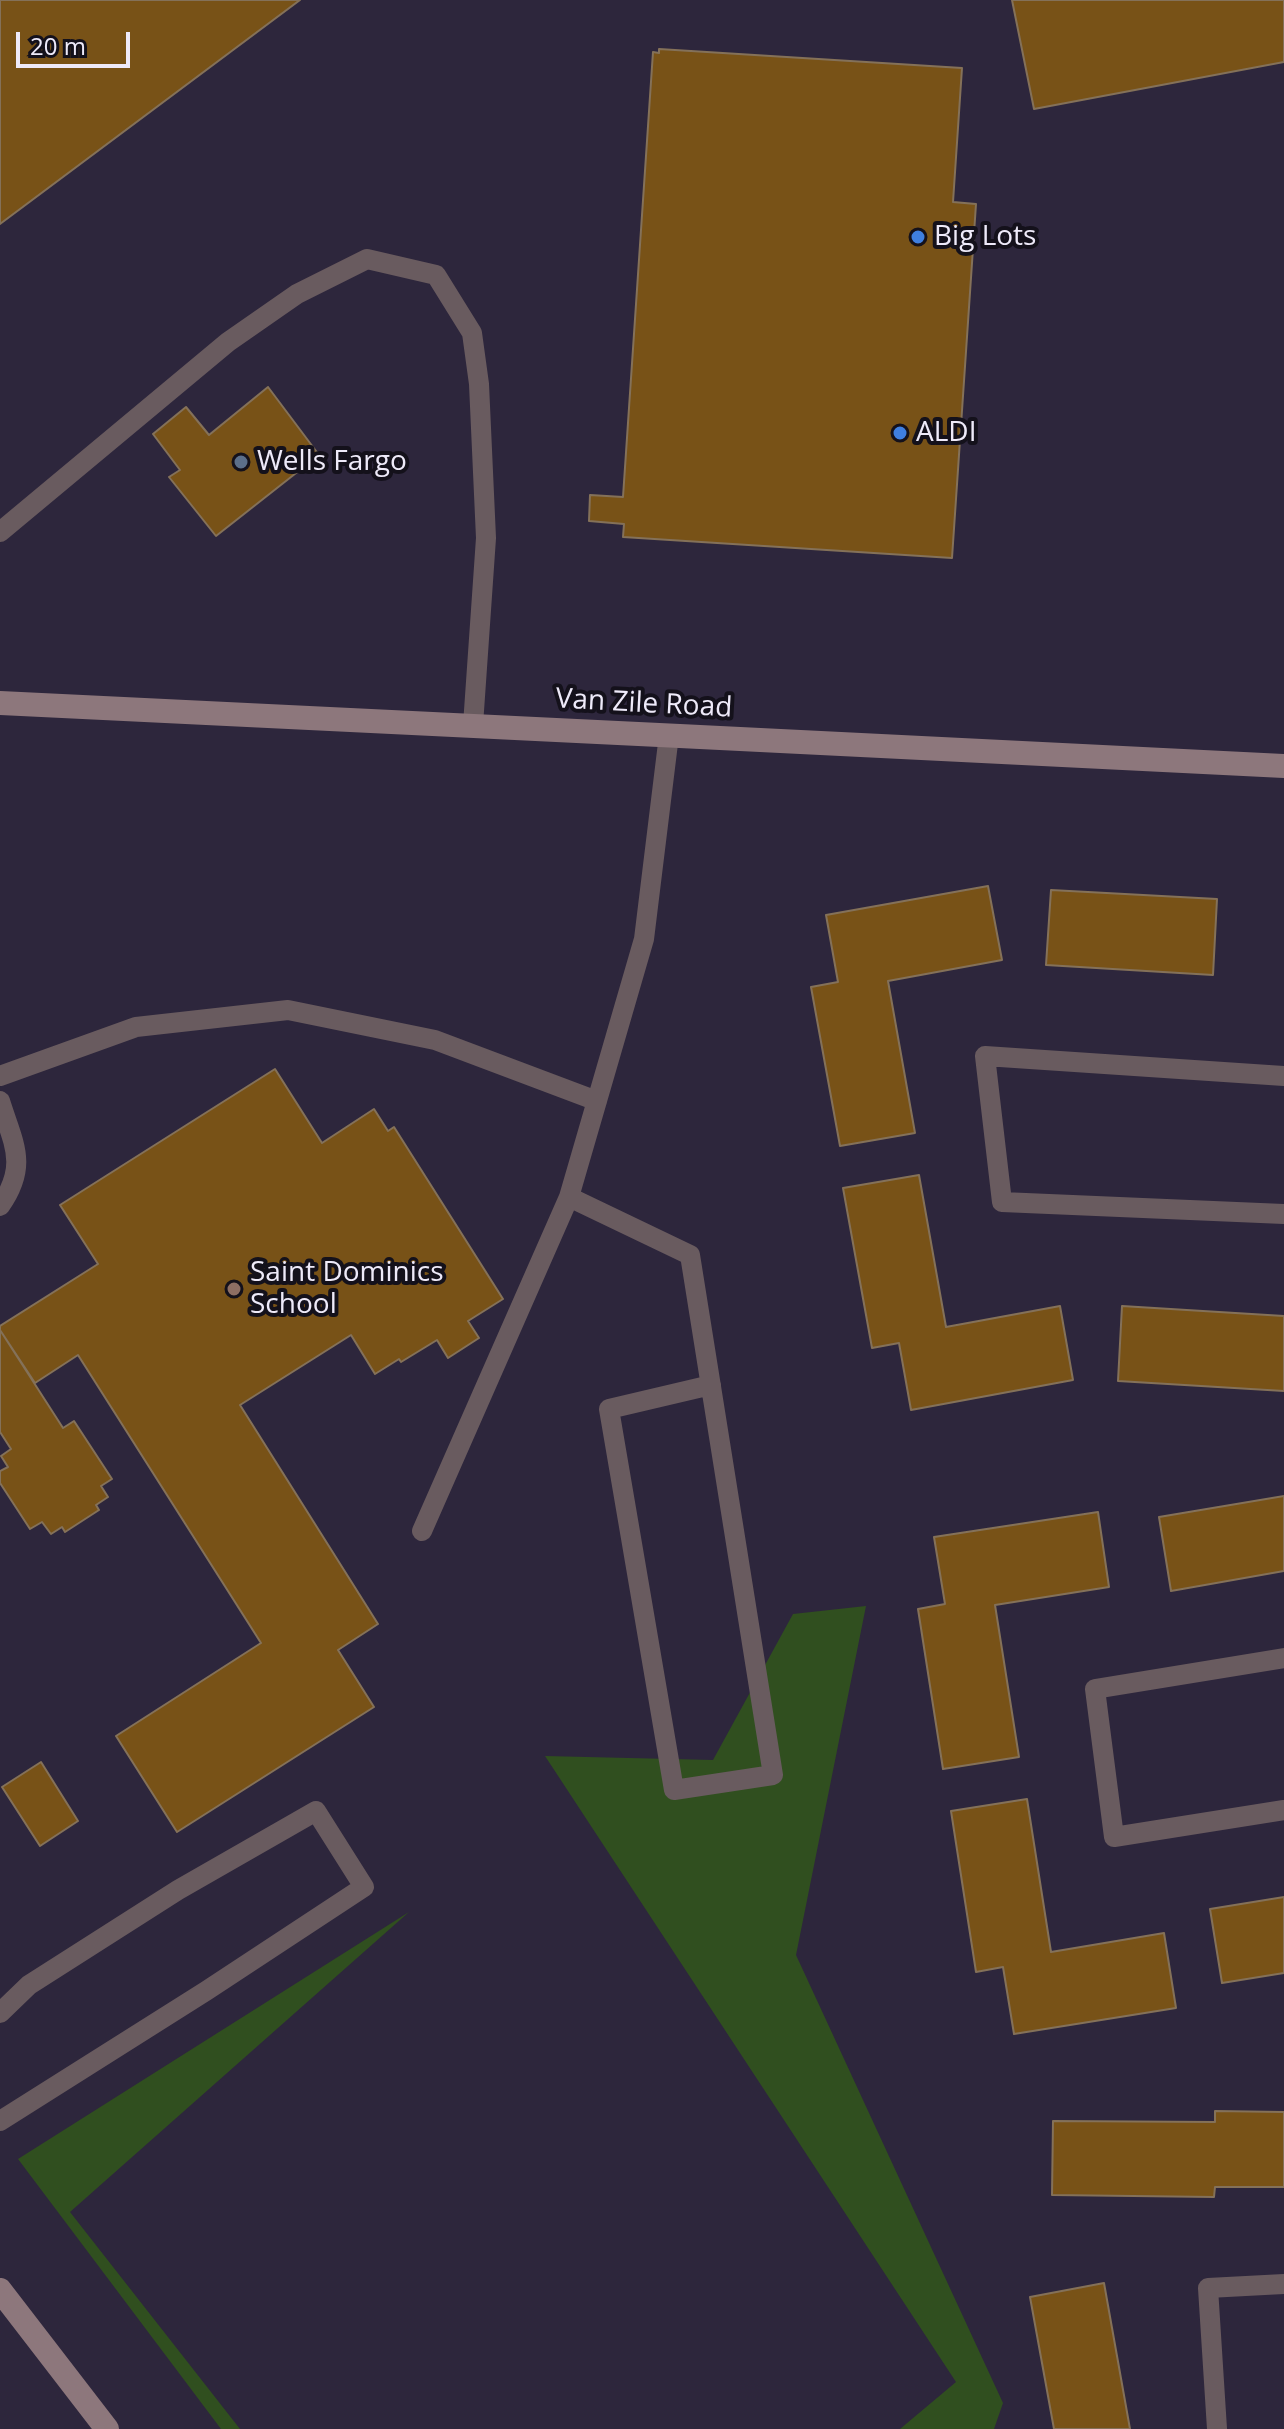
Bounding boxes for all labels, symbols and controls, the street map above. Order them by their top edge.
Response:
scale bar [20,16,134,66]
text: 20 m [30,29,86,62]
place label: Big Lots [934,220,1036,254]
marker: Big Lots [909,228,927,246]
place label: ALDI [916,416,976,450]
marker: ALDI [891,424,909,442]
place label: Wells Fargo [257,445,407,479]
marker: Wells Fargo [232,453,250,471]
street label: Van Zile Road [555,683,733,725]
place label: Saint Dominics School [250,1256,444,1322]
marker: Saint Dominics School [225,1280,243,1298]

